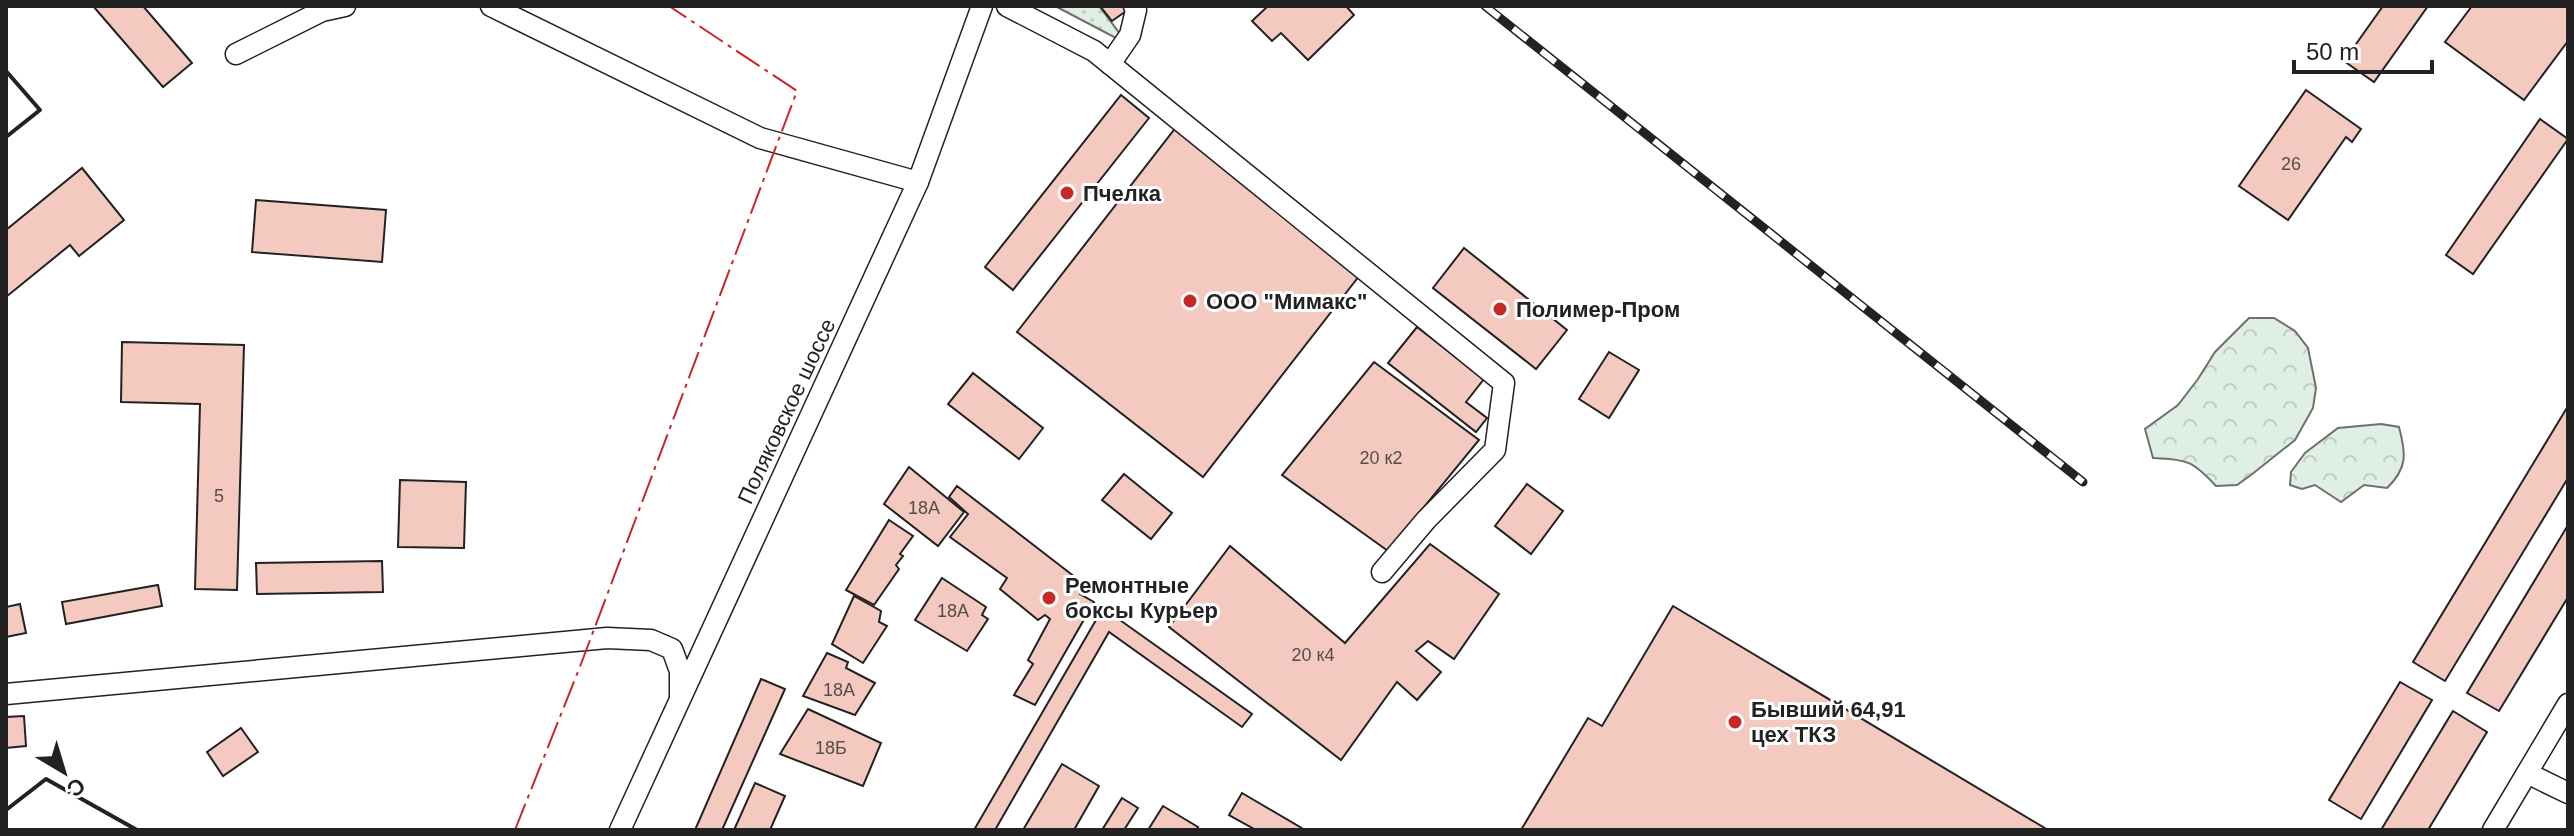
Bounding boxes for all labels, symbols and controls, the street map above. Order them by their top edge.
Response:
scale bar [2294,24,2432,74]
text: 50 m [2306,38,2359,65]
house number: 26 [2281,154,2301,174]
place label: Пчелка [1083,181,1162,206]
marker: Пчелка [1058,184,1076,202]
place label: ООО "Мимакс" [1206,289,1367,314]
marker: ООО "Мимакс" [1181,292,1199,310]
place label: Полимер-Пром [1516,297,1680,322]
marker: Полимер-Пром [1491,300,1509,318]
street label: Поляковское шоссе [733,315,840,508]
house number: 20 к2 [1360,448,1402,468]
house number: 5 [214,486,224,506]
house number: 18А [908,498,940,518]
place label: Ремонтные боксы Курьер [1065,573,1218,623]
marker: Ремонтные боксы Курьер [1040,589,1058,607]
house number: 18А [937,601,969,621]
house number: 20 к4 [1292,645,1334,665]
house number: 18А [823,680,855,700]
place label: Бывший 64,91 цех ТКЗ [1751,697,1906,747]
marker: Бывший 64,91 цех ТКЗ [1726,713,1744,731]
north arrow [24,732,104,812]
house number: 18Б [815,738,847,758]
text: С [62,773,90,802]

